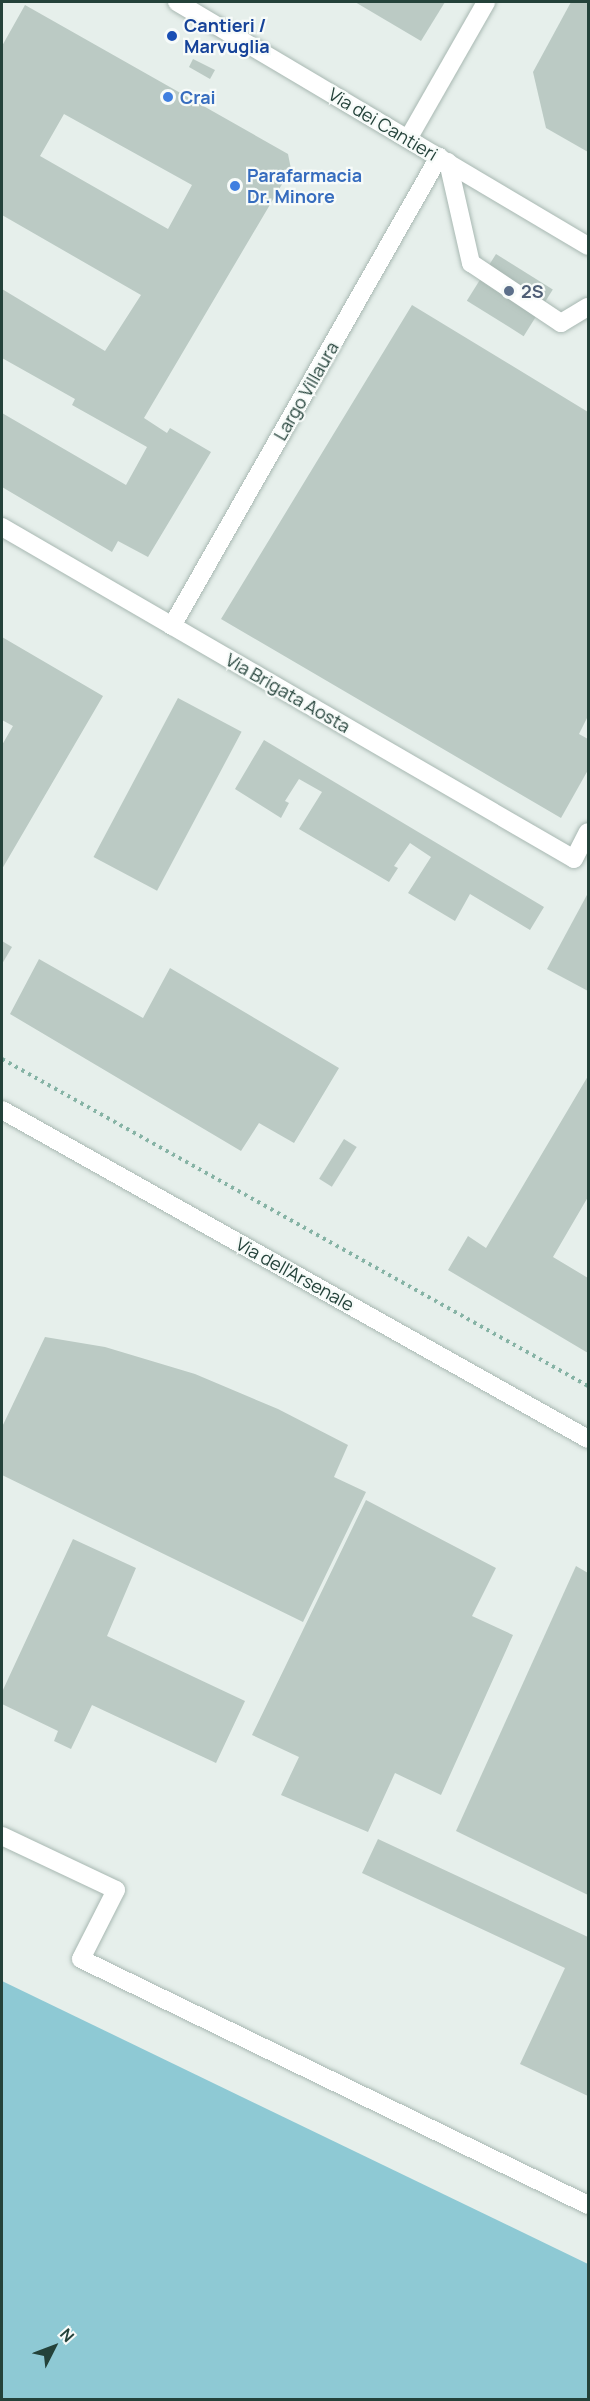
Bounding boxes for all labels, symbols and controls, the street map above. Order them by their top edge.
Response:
place label: Cantieri / Marvuglia [184,15,270,57]
marker: Cantieri / Marvuglia [165,29,179,43]
street label: Via dei Cantieri [325,83,441,165]
place label: Crai [180,86,216,108]
marker: Crai [161,90,175,104]
place label: Parafarmacia Dr. Minore [247,165,362,207]
marker: Parafarmacia Dr. Minore [228,179,242,193]
place label: 2S [521,280,544,302]
marker: 2S [502,284,516,298]
street label: Largo Villaura [269,338,343,444]
street label: Via Brigata Aosta [222,649,354,737]
street label: Via dell'Arsenale [232,1233,358,1315]
north arrow [24,2317,84,2377]
text: N [55,2323,79,2347]

